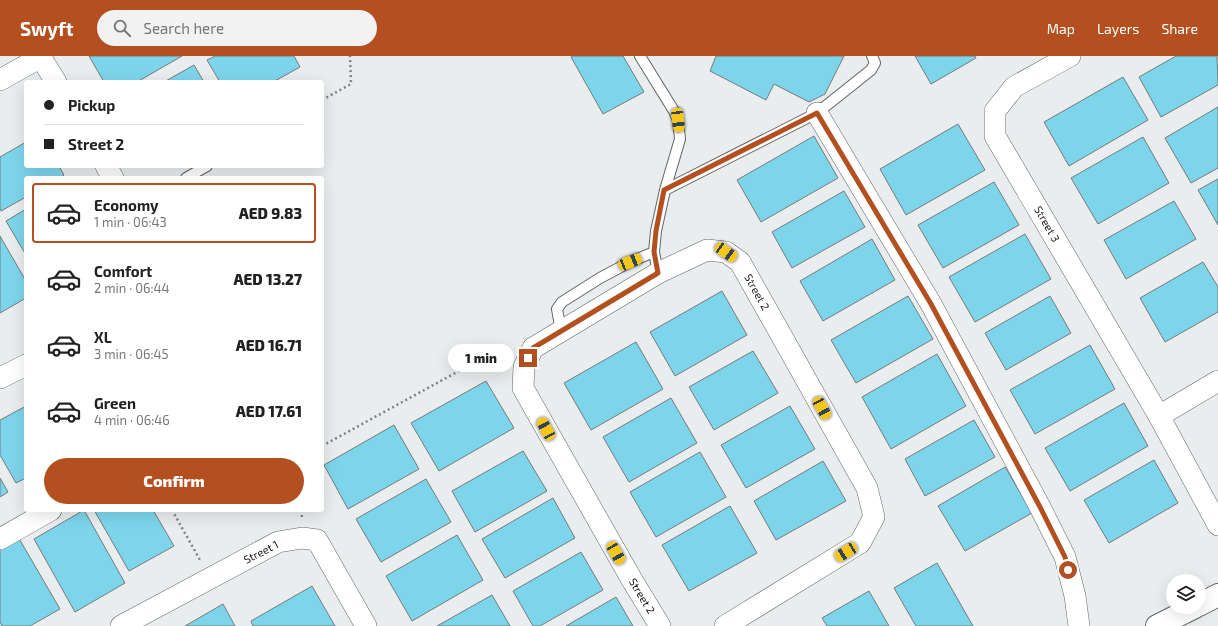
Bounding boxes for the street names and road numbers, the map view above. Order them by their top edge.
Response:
street label: Street 3 [1032,204,1063,244]
street label: Street 2 [742,271,773,312]
street label: Street 1 [241,537,280,566]
street label: Street 2 [627,576,658,616]

